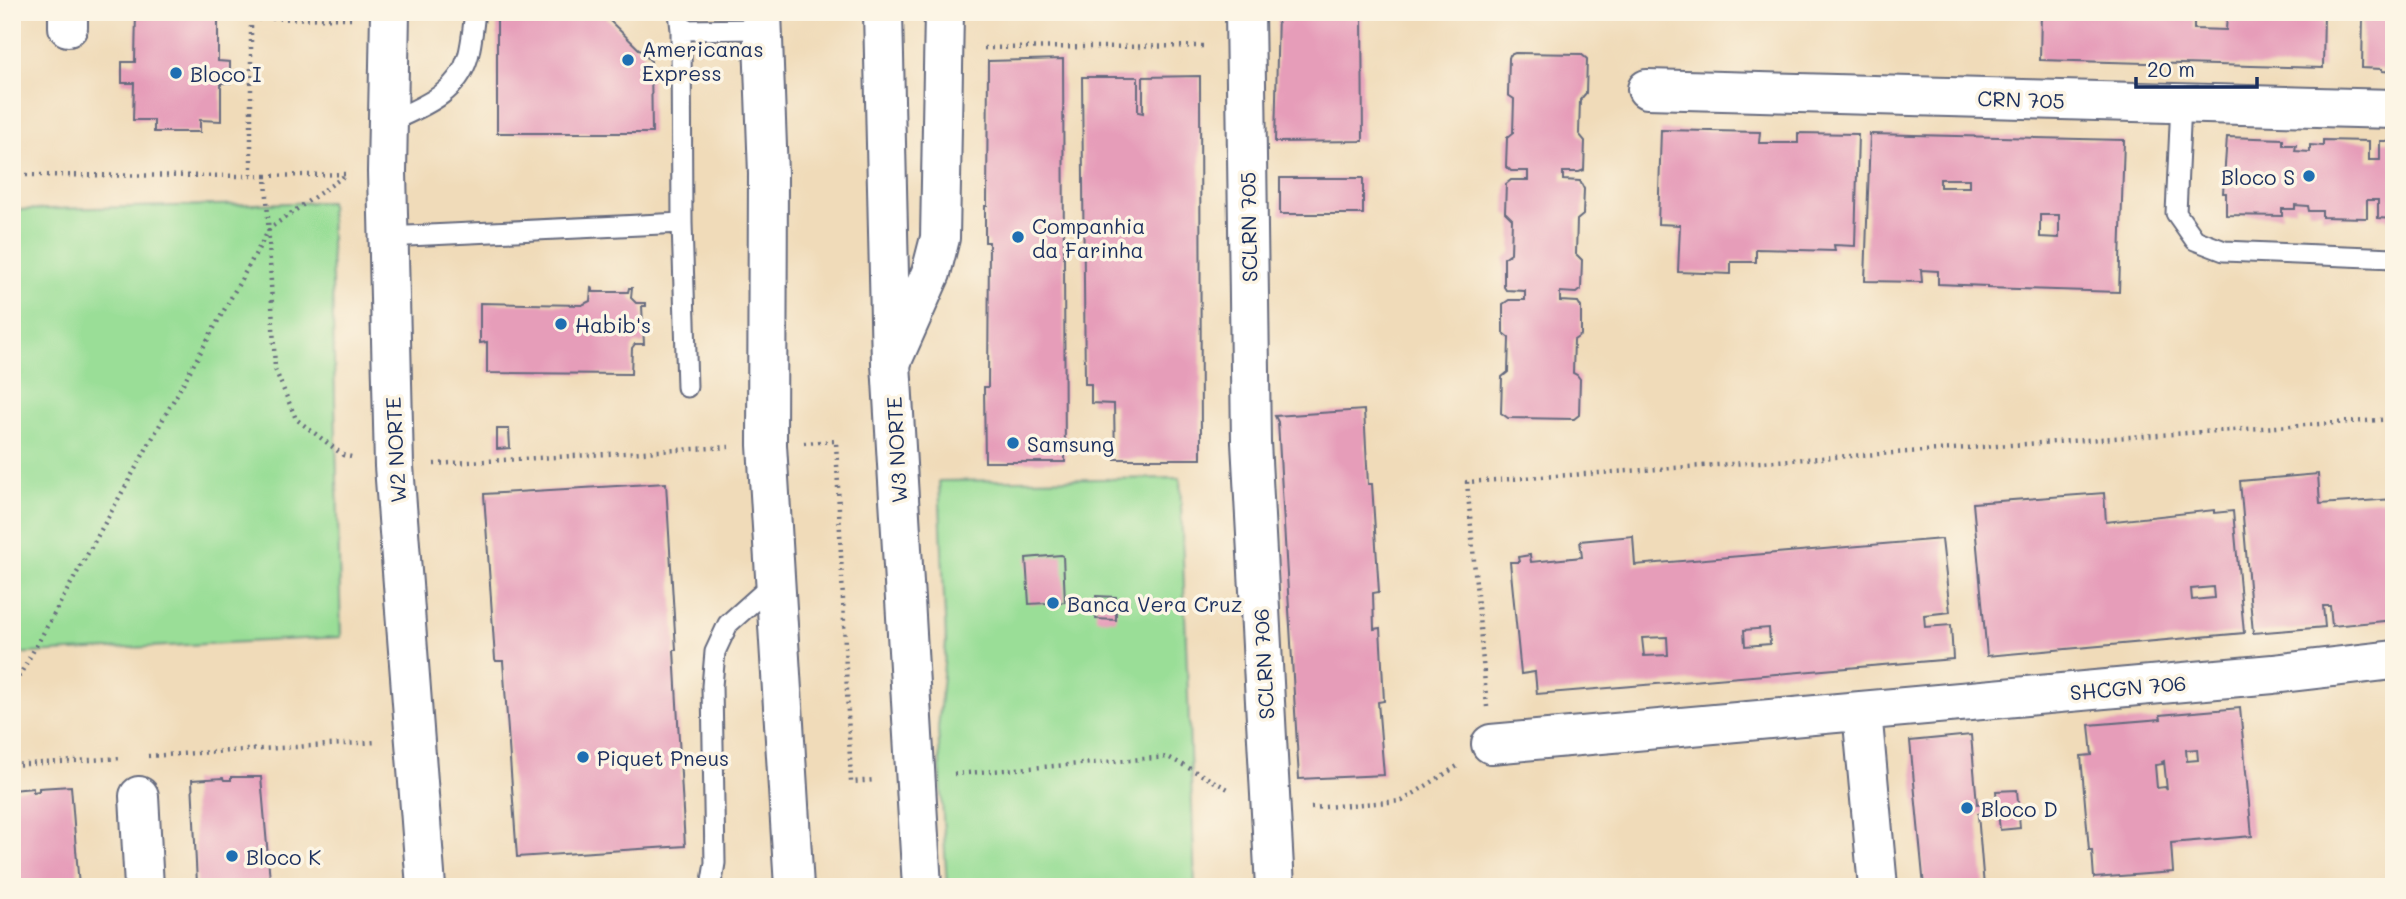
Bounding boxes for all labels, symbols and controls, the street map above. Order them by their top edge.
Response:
place label: Americanas Express [642,35,764,86]
scale bar [2136,46,2257,90]
marker: Americanas Express [620,52,636,68]
text: 20 m [2147,55,2195,82]
place label: Bloco I [190,60,261,87]
marker: Bloco I [168,65,184,81]
street label: CRN 705 [1977,84,2065,114]
place label: Bloco S [2221,163,2295,190]
marker: Bloco S [2301,168,2317,184]
street label: SCLRN 705 [1234,172,1262,282]
place label: Companhia da Farinha [1032,212,1145,263]
marker: Companhia da Farinha [1010,229,1026,245]
place label: Habib's [575,311,651,338]
marker: Habib's [553,316,569,332]
street label: W2 NORTE [379,396,411,504]
street label: W3 NORTE [880,396,912,504]
place label: Samsung [1027,430,1114,457]
marker: Samsung [1005,435,1021,451]
place label: Banca Vera Cruz [1067,590,1242,617]
marker: Banca Vera Cruz [1045,595,1061,611]
street label: SCLRN 706 [1247,608,1279,720]
street label: SHCGN 706 [2069,668,2187,706]
place label: Piquet Pneus [597,744,729,771]
marker: Piquet Pneus [575,749,591,765]
place label: Bloco D [1981,795,2058,822]
marker: Bloco D [1959,800,1975,816]
place label: Bloco K [246,843,321,870]
marker: Bloco K [224,848,240,864]

